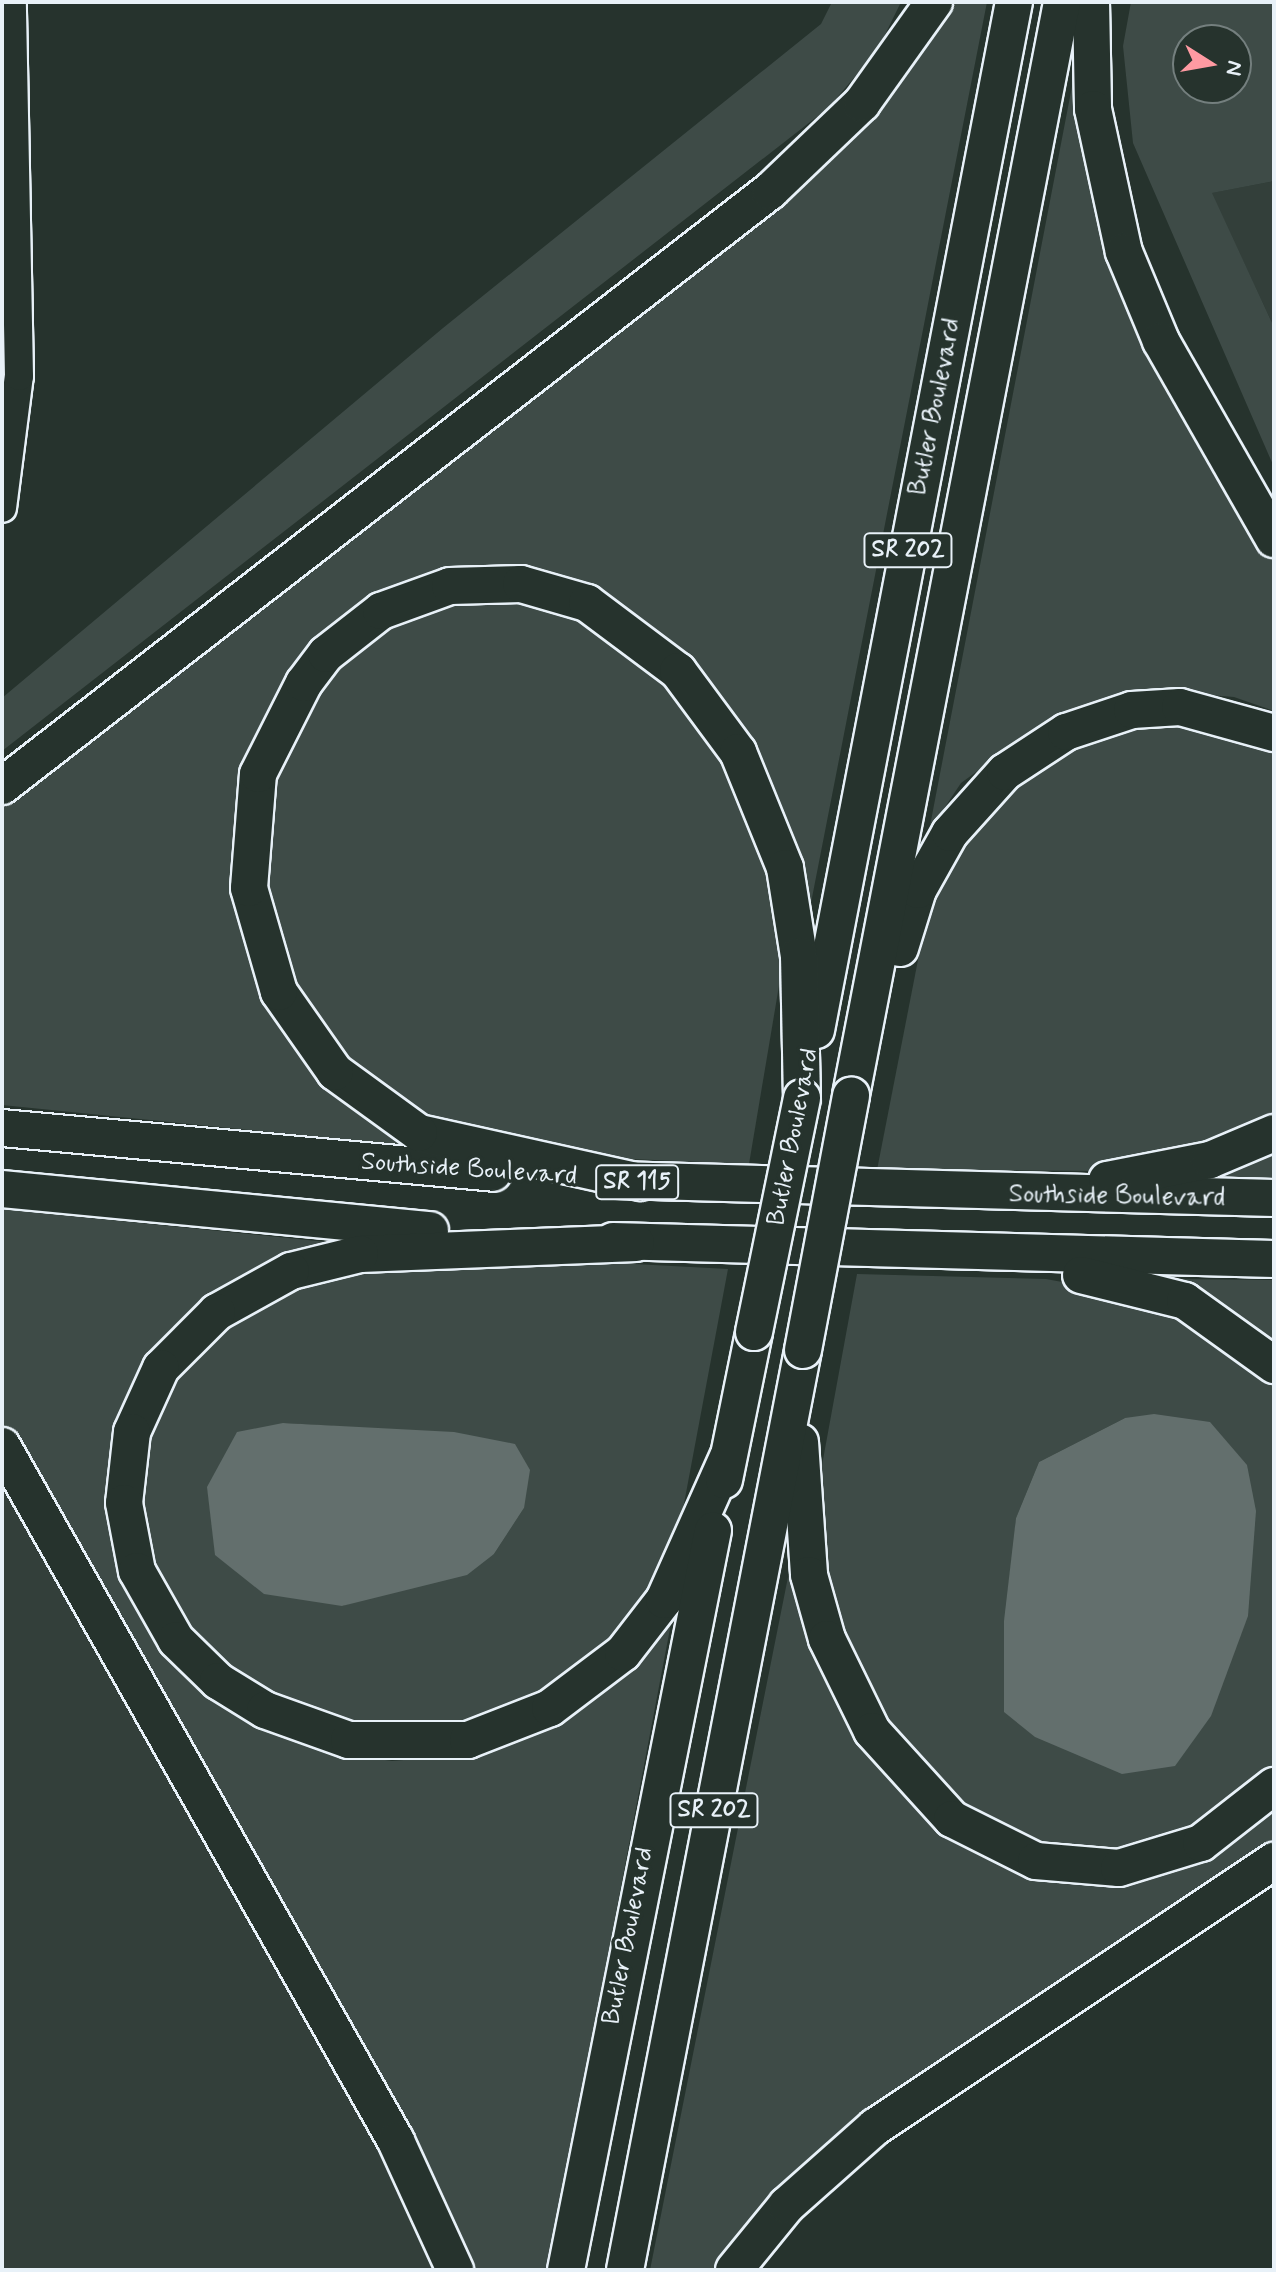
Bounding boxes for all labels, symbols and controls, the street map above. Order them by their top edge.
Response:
north arrow [1172,24,1252,104]
text: N [1218,58,1249,78]
street label: Butler Boulevard [904,317,968,497]
road number: SR 202 [862,530,954,570]
street label: Butler Boulevard [762,1047,826,1227]
street label: Southside Boulevard [363,1147,575,1193]
road number: SR 115 [595,1162,679,1202]
street label: Southside Boulevard [1012,1180,1222,1214]
road number: SR 202 [668,1790,760,1830]
street label: Butler Boulevard [597,1846,661,2026]

